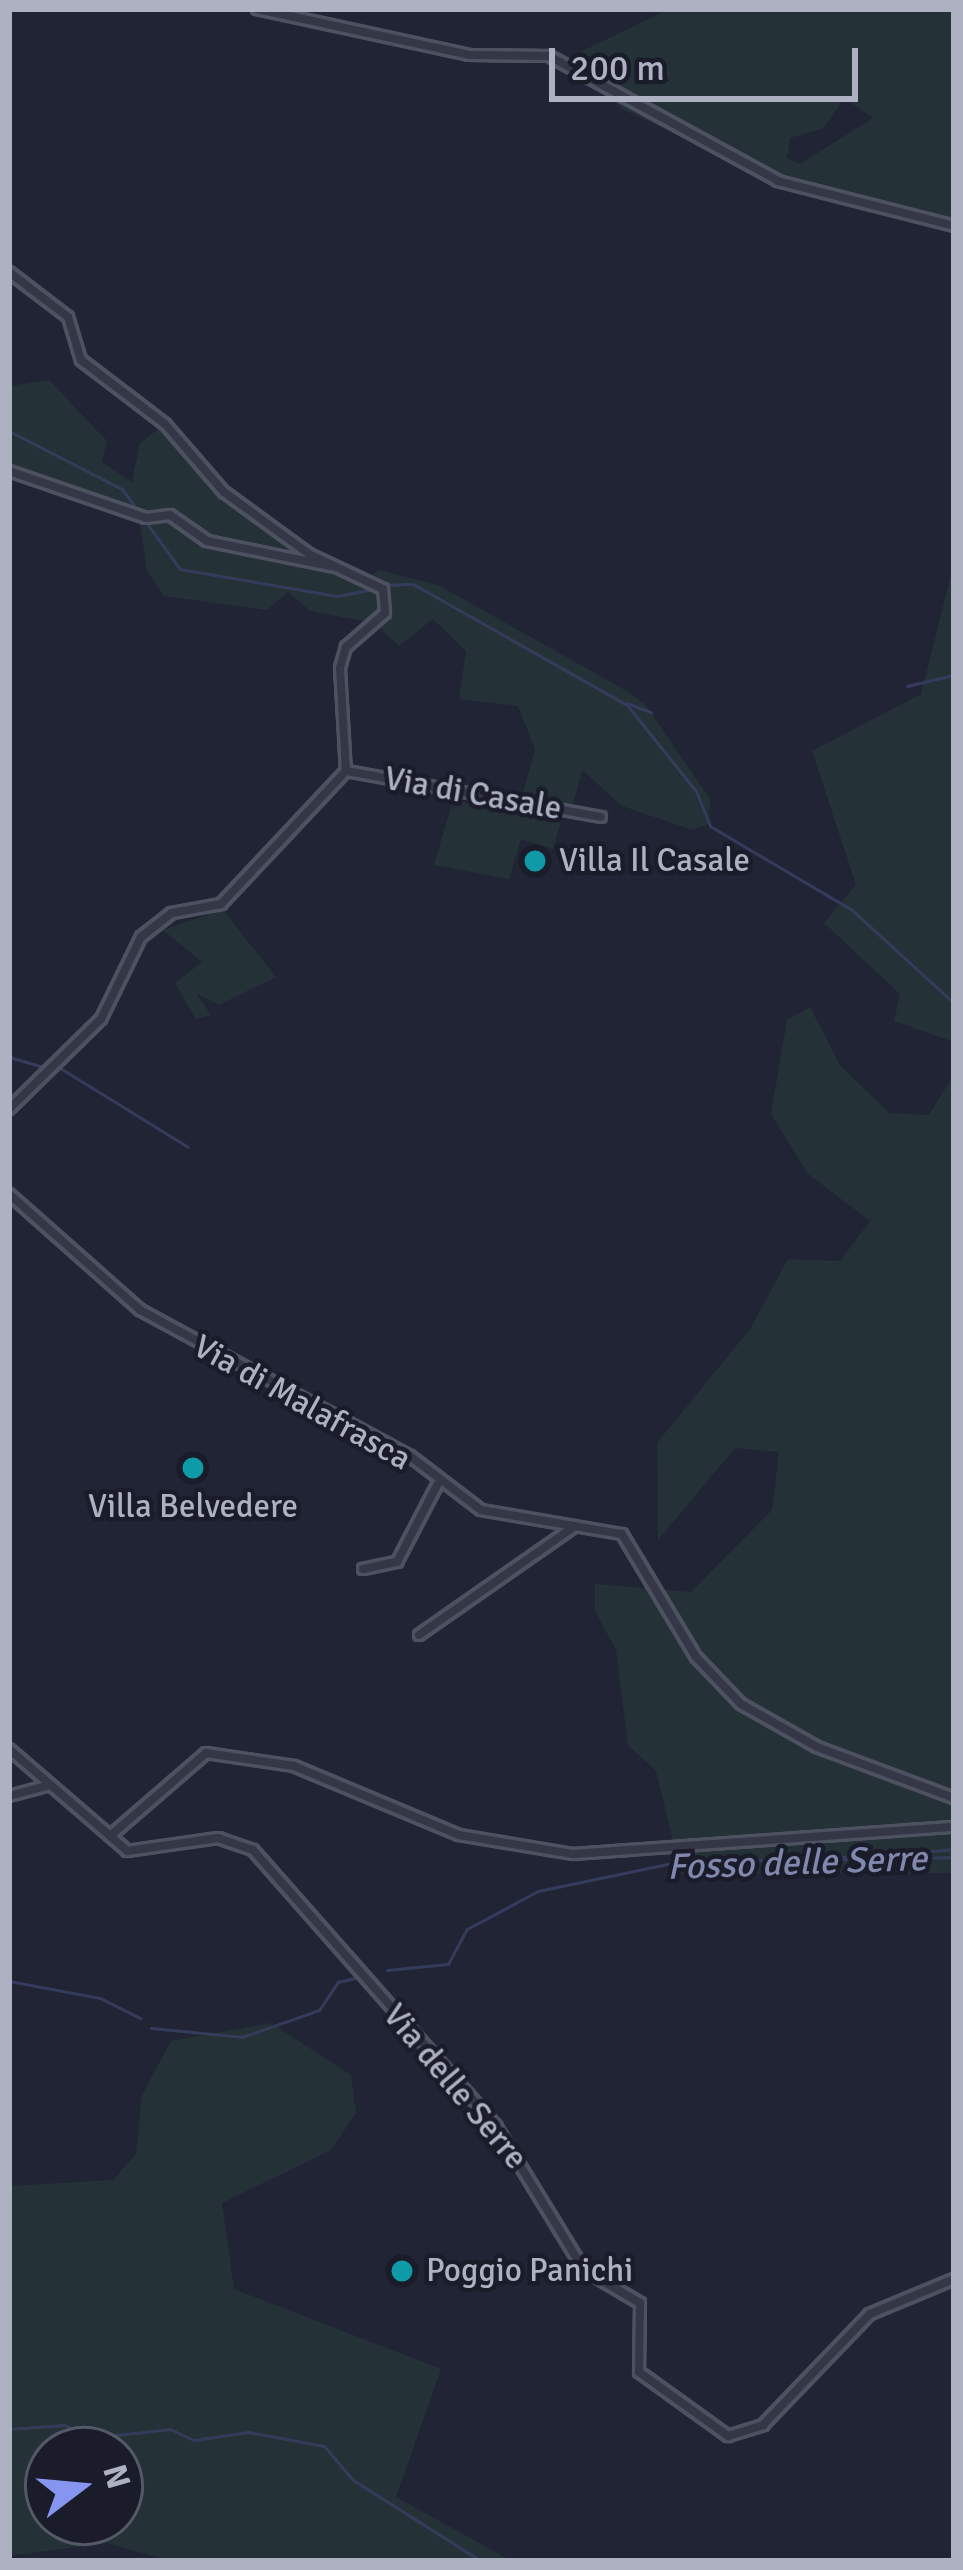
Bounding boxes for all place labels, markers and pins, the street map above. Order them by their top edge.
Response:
place label: Villa Il Casale [559,841,750,881]
marker: Villa Il Casale [522,848,548,874]
marker: Villa Belvedere [180,1455,206,1481]
place label: Villa Belvedere [88,1487,298,1527]
place label: Poggio Panichi [426,2251,633,2291]
marker: Poggio Panichi [389,2258,415,2284]

